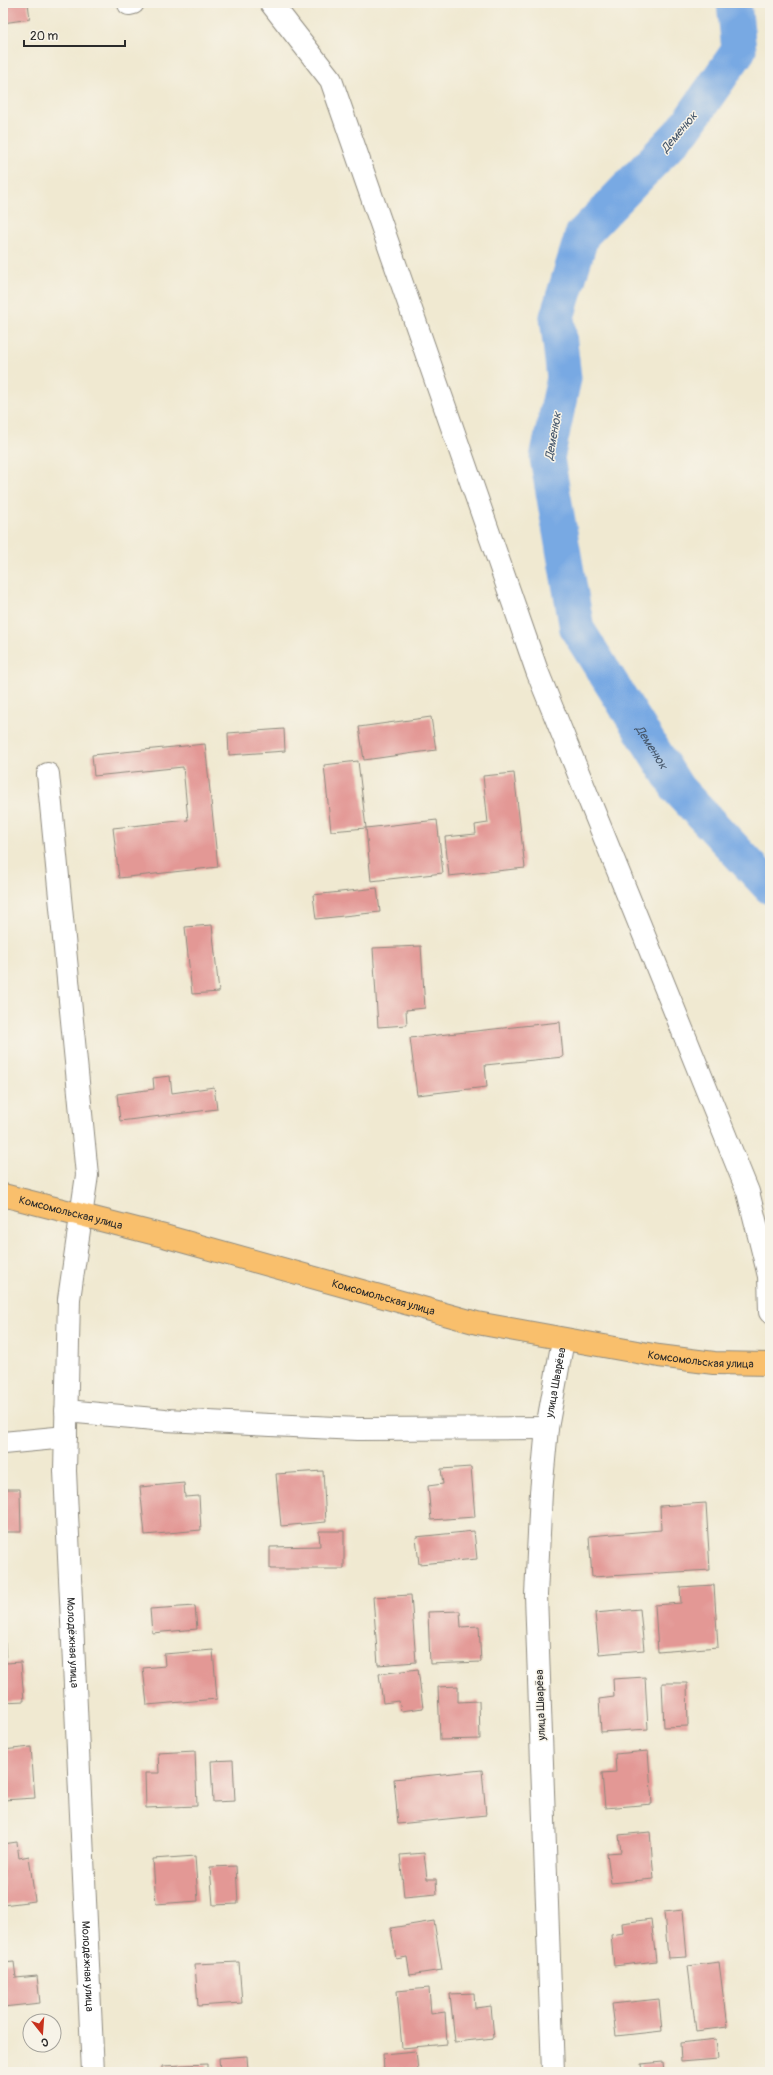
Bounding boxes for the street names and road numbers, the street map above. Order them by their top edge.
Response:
street label: Комсомольская улица [18,1193,124,1232]
street label: Комсомольская улица [330,1277,436,1318]
street label: улица Шварёва [543,1346,569,1420]
street label: Комсомольская улица [647,1348,754,1371]
street label: Молодёжная улица [64,1597,81,1688]
street label: улица Шварёва [533,1669,548,1742]
street label: Молодёжная улица [79,1921,96,2012]

